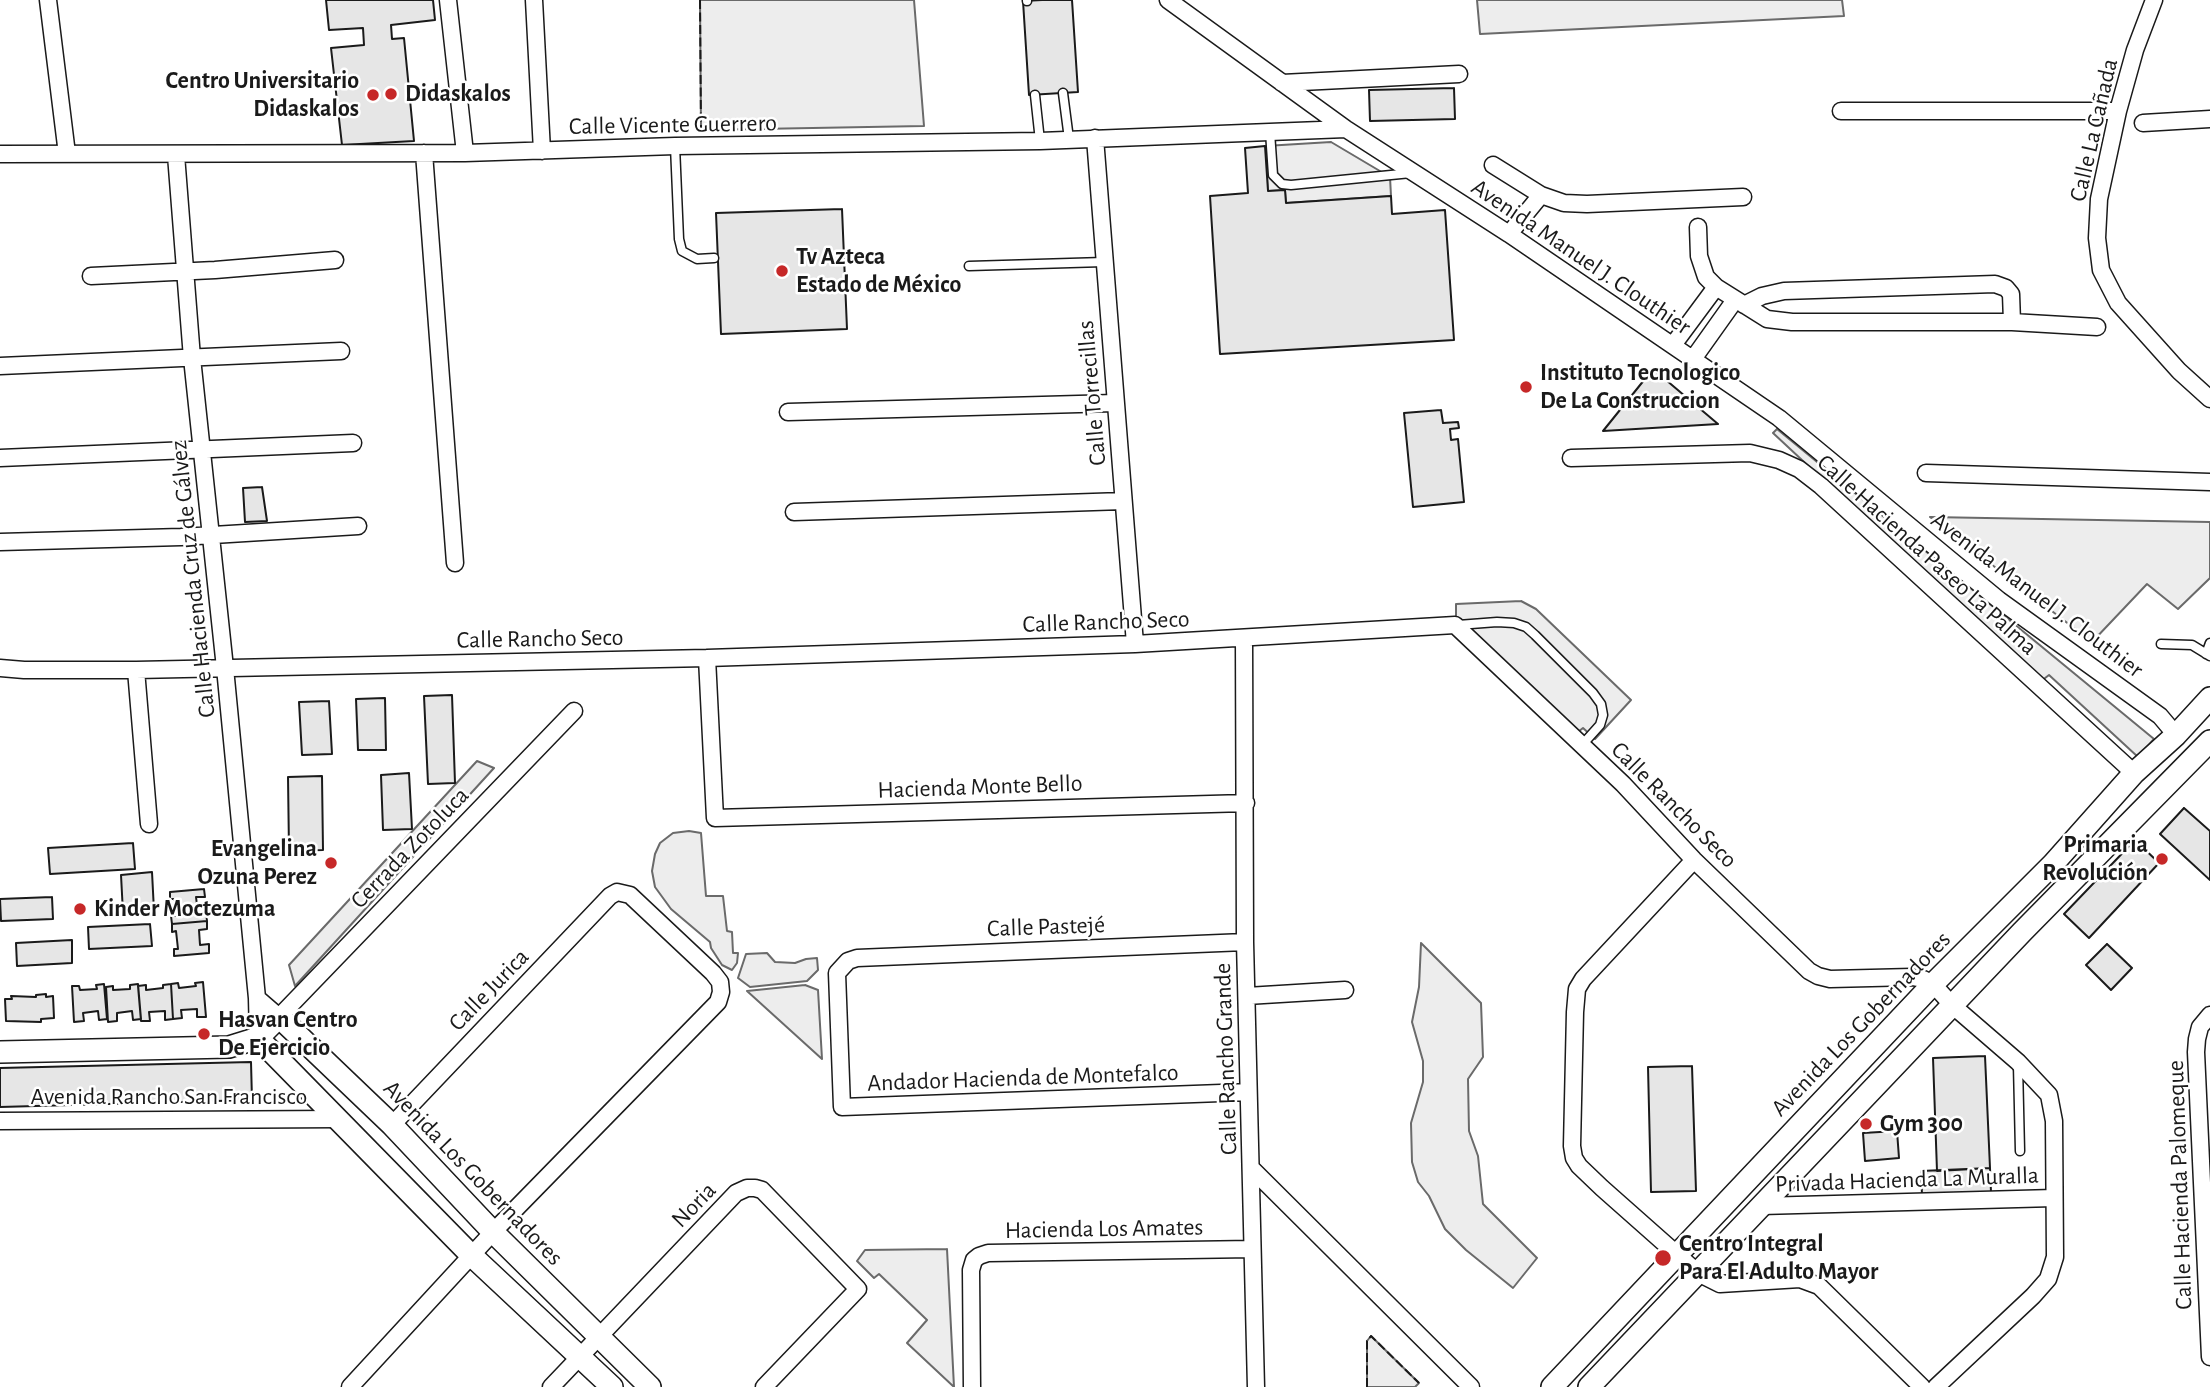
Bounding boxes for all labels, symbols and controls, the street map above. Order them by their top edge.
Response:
street label: Calle La Cañada [2064,56,2124,204]
place label: Centro Universitario Didaskalos [166,67,359,123]
place label: Didaskalos [405,80,511,108]
marker: Didaskalos [383,86,399,102]
marker: Centro Universitario Didaskalos [365,87,381,103]
street label: Calle Vicente Guerrero [569,109,777,141]
street label: Avenida Manuel J. Clouthier [1466,173,1696,341]
place label: Tv Azteca Estado de México [796,243,961,299]
marker: Tv Azteca Estado de México [774,263,790,279]
street label: Calle Torrecillas [1071,319,1113,467]
place label: Instituto Tecnologico De La Construccion [1540,359,1740,415]
marker: Instituto Tecnologico De La Construccion [1518,379,1534,395]
street label: Calle Hacienda Cruz de Gálvez [164,439,222,719]
street label: Calle Hacienda Paseo La Palma [1811,449,2043,661]
street label: Avenida Manuel J. Clouthier [1925,506,2149,684]
street label: Calle Rancho Seco [1022,605,1190,639]
street label: Calle Rancho Seco [456,623,624,655]
street label: Calle Rancho Seco [1605,736,1743,874]
street label: Hacienda Monte Bello [877,769,1083,805]
street label: Cerrada Zotoluca [345,781,475,915]
place label: Primaria Revolución [2042,831,2148,887]
place label: Evangelina Ozuna Perez [197,835,317,891]
marker: Primaria Revolución [2154,851,2170,867]
marker: Evangelina Ozuna Perez [323,855,339,871]
place label: Kinder Moctezuma [94,895,275,923]
marker: Kinder Moctezuma [72,901,88,917]
street label: Calle Pastejé [986,911,1106,943]
street label: Avenida Los Gobernadores [1765,925,1957,1123]
street label: Calle Jurica [443,943,535,1037]
street label: Calle Rancho Grande [1208,962,1244,1156]
place label: Hasvan Centro De Ejercicio [218,1006,358,1062]
marker: Hasvan Centro De Ejercicio [196,1026,212,1042]
street label: Andador Hacienda de Montefalco [867,1058,1179,1098]
street label: Calle Hacienda Palomeque [2161,1060,2199,1310]
street label: Avenida Los Gobernadores [377,1074,569,1272]
street label: Avenida Rancho San Francisco [31,1083,307,1111]
place label: Gym 300 [1880,1110,1963,1138]
marker: Gym 300 [1858,1116,1874,1132]
street label: Privada Hacienda La Muralla [1775,1161,2039,1199]
street label: Noria [666,1176,722,1234]
street label: Hacienda Los Amates [1005,1213,1203,1245]
place label: Centro Integral Para El Adulto Mayor [1679,1230,1878,1286]
marker: Centro Integral Para El Adulto Mayor [1653,1248,1673,1268]

